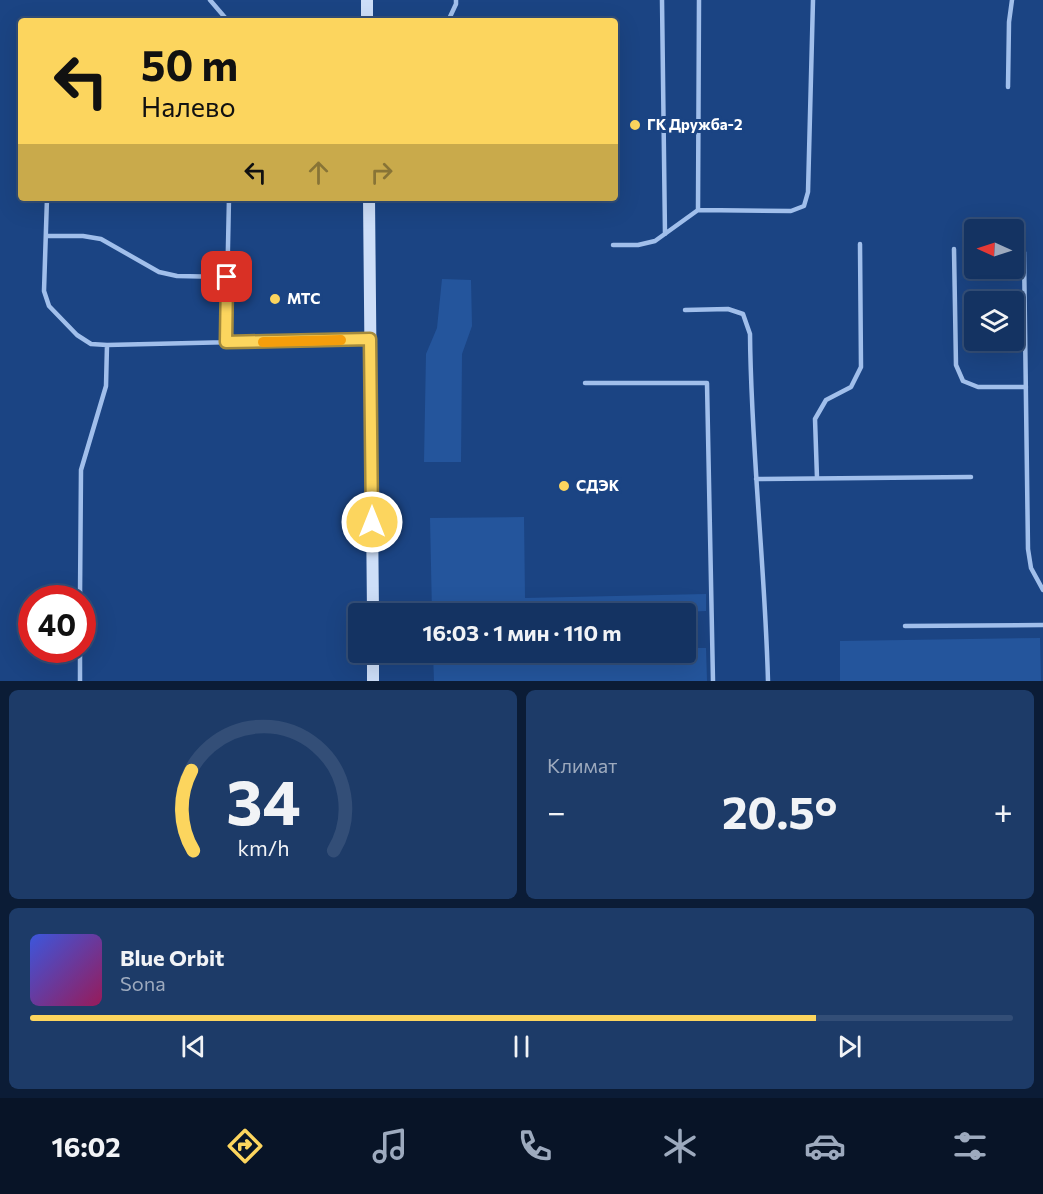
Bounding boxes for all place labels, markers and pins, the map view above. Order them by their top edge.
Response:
place label: ГК Дружба-2 [647,115,742,133]
marker: ГК Дружба-2 [628,118,642,132]
pin [201,251,252,302]
place label: МТС [287,289,320,307]
marker: МТС [268,292,282,306]
place label: СДЭК [576,476,620,494]
marker: СДЭК [557,479,571,493]

